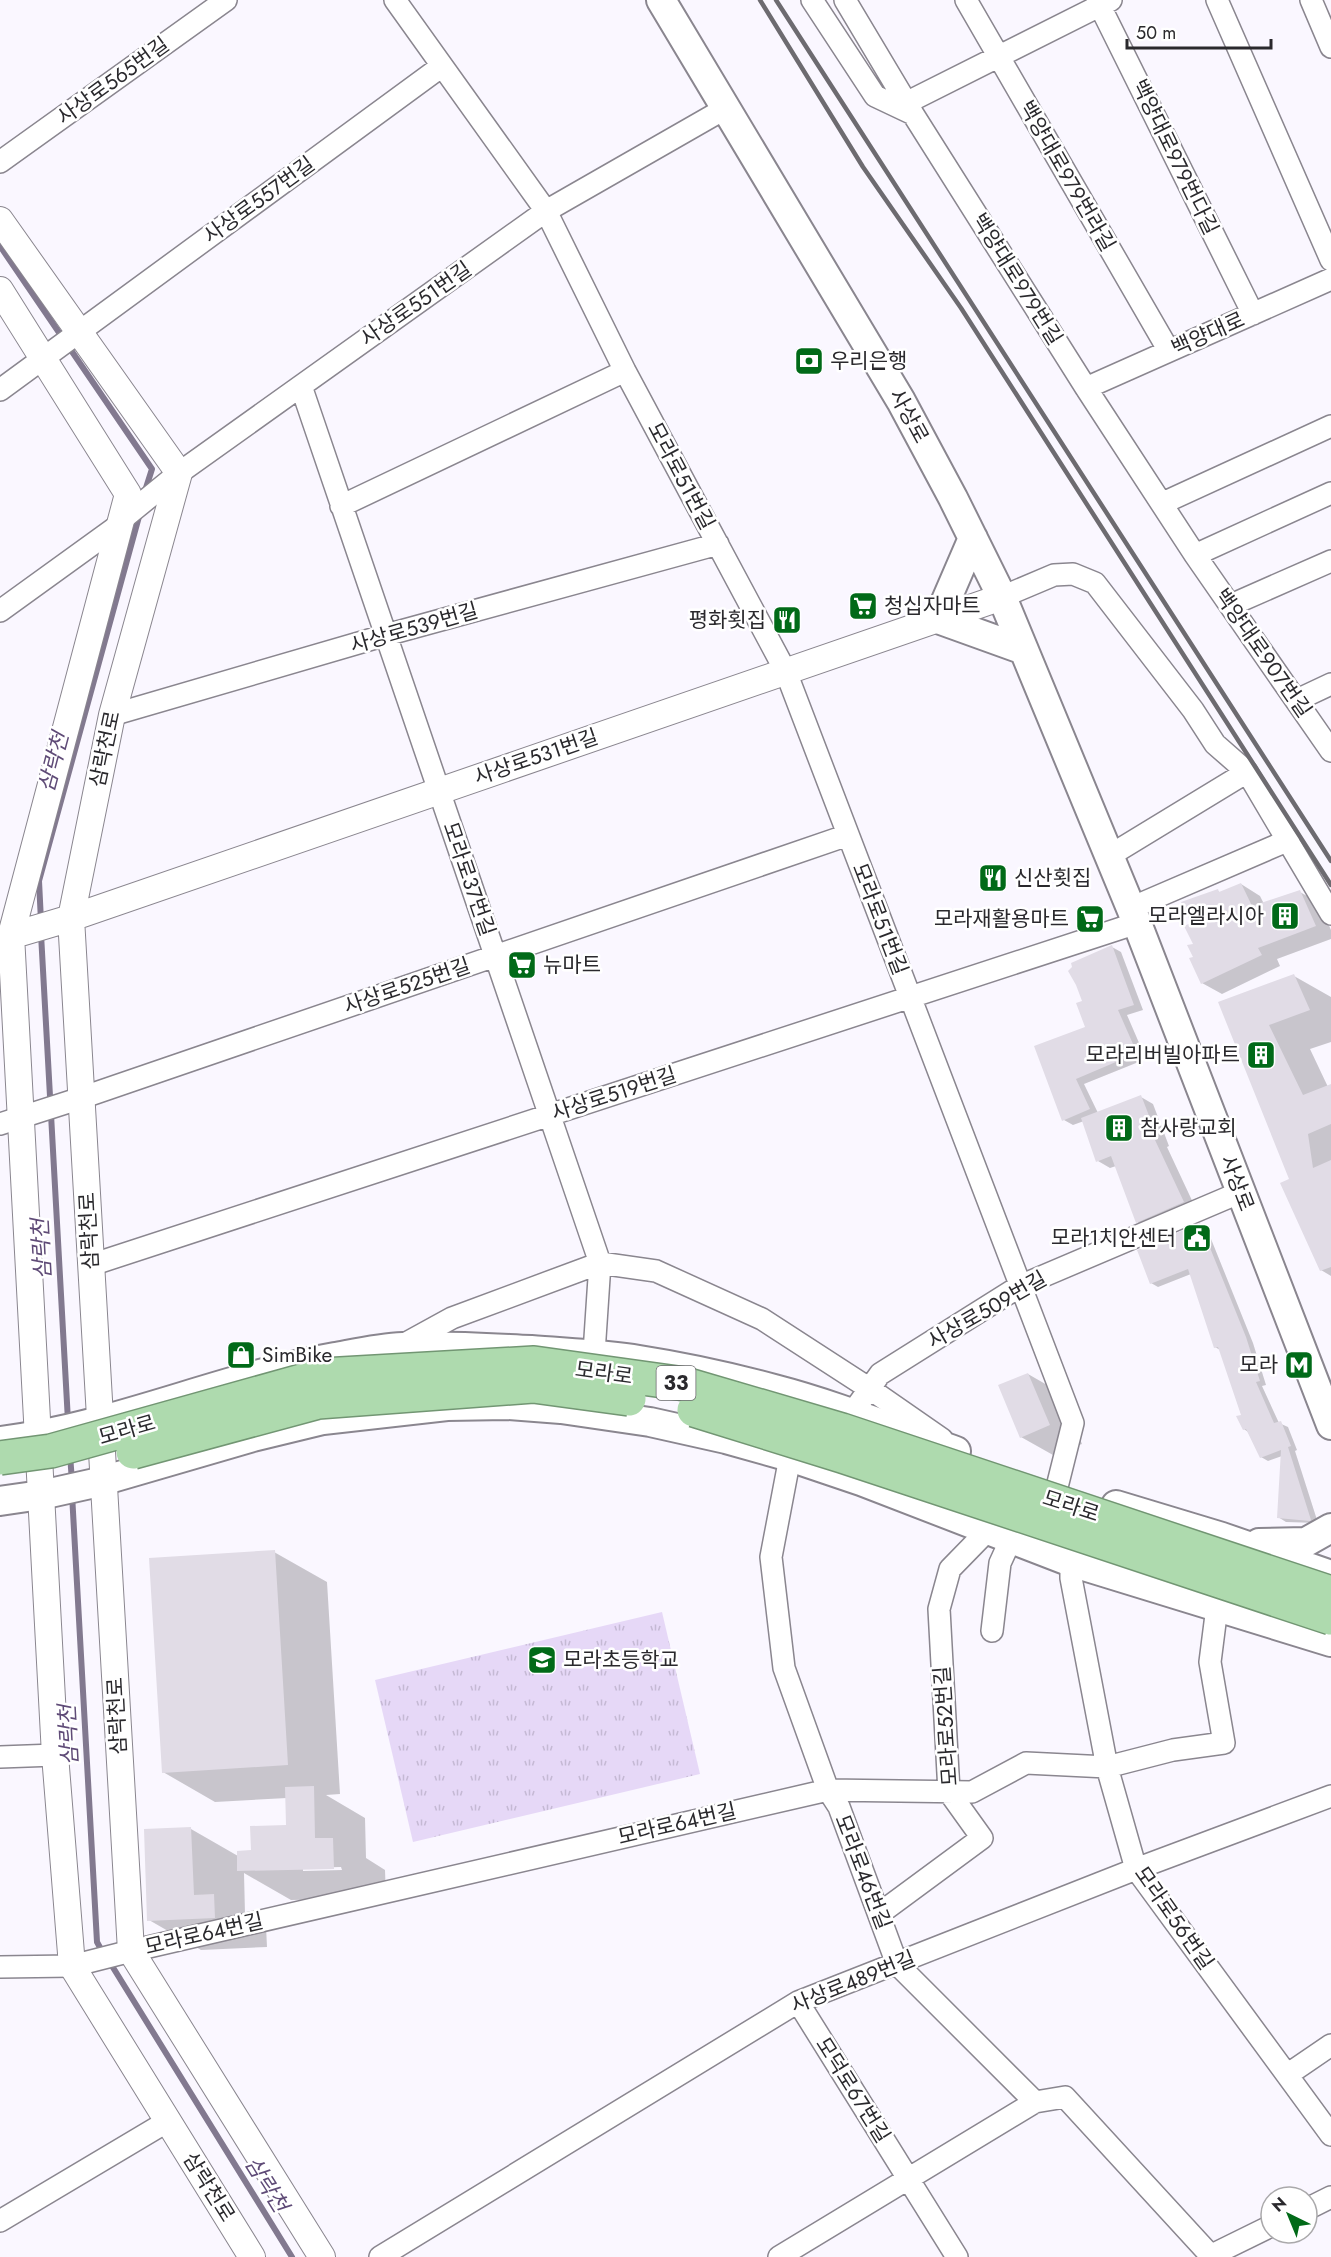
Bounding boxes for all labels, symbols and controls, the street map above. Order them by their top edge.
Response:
scale bar [1127,12,1271,50]
text: 50 m [1136,20,1176,46]
street label: 사상로565번길 [51,30,175,132]
street label: 백양대로979번다길 [1124,74,1226,240]
street label: 백양대로979번라길 [1012,95,1122,257]
street label: 사상로557번길 [197,149,321,251]
street label: 백양대로979번길 [964,207,1070,351]
street label: 사상로551번길 [354,255,478,353]
street label: 백양대로 [1167,305,1249,363]
bank icon: 우리은행 [793,345,825,377]
place label: 우리은행 [830,346,907,376]
street label: 사상로 [882,383,936,449]
street label: 모라로51번길 [640,417,722,535]
street label: 백양대로907번길 [1207,582,1319,724]
supermarket icon: 청십자마트 [847,590,879,622]
place label: 청십자마트 [884,591,981,621]
street label: 사상로539번길 [346,595,482,661]
restaurant icon: 평화횟집 [771,604,803,636]
place label: 평화횟집 [689,605,766,635]
street label: 삼락천로 [82,708,128,790]
street label: 사상로531번길 [470,722,602,792]
water label: 삼락천 [30,726,77,795]
street label: 모라로37번길 [435,818,503,940]
street label: 모라로51번길 [845,859,915,979]
restaurant icon: 신산횟집 [977,862,1009,894]
place label: 신산횟집 [1014,863,1091,893]
building icon: 모라엘라시아 [1269,900,1301,932]
place label: 모라엘라시아 [1148,901,1264,931]
supermarket icon: 모라재활용마트 [1074,903,1106,935]
place label: 모라재활용마트 [934,904,1069,934]
supermarket icon: 뉴마트 [506,949,538,981]
street label: 사상로525번길 [340,950,474,1022]
place label: 뉴마트 [543,950,601,980]
building icon: 모라리버빌아파트 [1245,1039,1277,1071]
place label: 모라리버빌아파트 [1085,1040,1240,1070]
street label: 사상로519번길 [548,1060,680,1128]
building icon: 참사랑교회 [1103,1112,1135,1144]
place label: 참사랑교회 [1140,1113,1237,1143]
street label: 사상로 [1213,1151,1261,1215]
street label: 삼락천로 [72,1192,106,1270]
water label: 삼락천 [23,1215,59,1280]
public building icon: 모라1치안센터 [1181,1222,1213,1254]
place label: 모라1치안센터 [1051,1223,1176,1253]
street label: 사상로509번길 [922,1264,1052,1356]
shop icon: SimBike [225,1339,257,1371]
place label: SimBike [262,1340,332,1370]
metro station icon: 모라 [1283,1349,1315,1381]
place label: 모라 [1239,1350,1278,1380]
street label: 모라로 [573,1354,635,1392]
road number: 33 [656,1366,696,1400]
street label: 모라로 [95,1408,159,1452]
street label: 모라로 [1039,1483,1103,1529]
school or university icon: 모라초등학교 [526,1644,558,1676]
place label: 모라초등학교 [563,1645,679,1675]
street label: 모라로52번길 [927,1665,965,1787]
street label: 삼락천로 [100,1677,134,1755]
water label: 삼락천 [50,1701,86,1766]
street label: 모라로64번길 [615,1796,739,1852]
street label: 모라로46번길 [827,1810,899,1934]
street label: 모라로56번길 [1127,1860,1221,1976]
street label: 모라로64번길 [142,1906,266,1962]
street label: 사상로489번길 [786,1943,920,2021]
street label: 모덕로67번길 [809,2031,897,2149]
street label: 삼락천로 [176,2146,242,2228]
water label: 삼락천 [237,2150,298,2221]
north arrow [1259,2185,1319,2245]
text: N [1267,2192,1292,2217]

